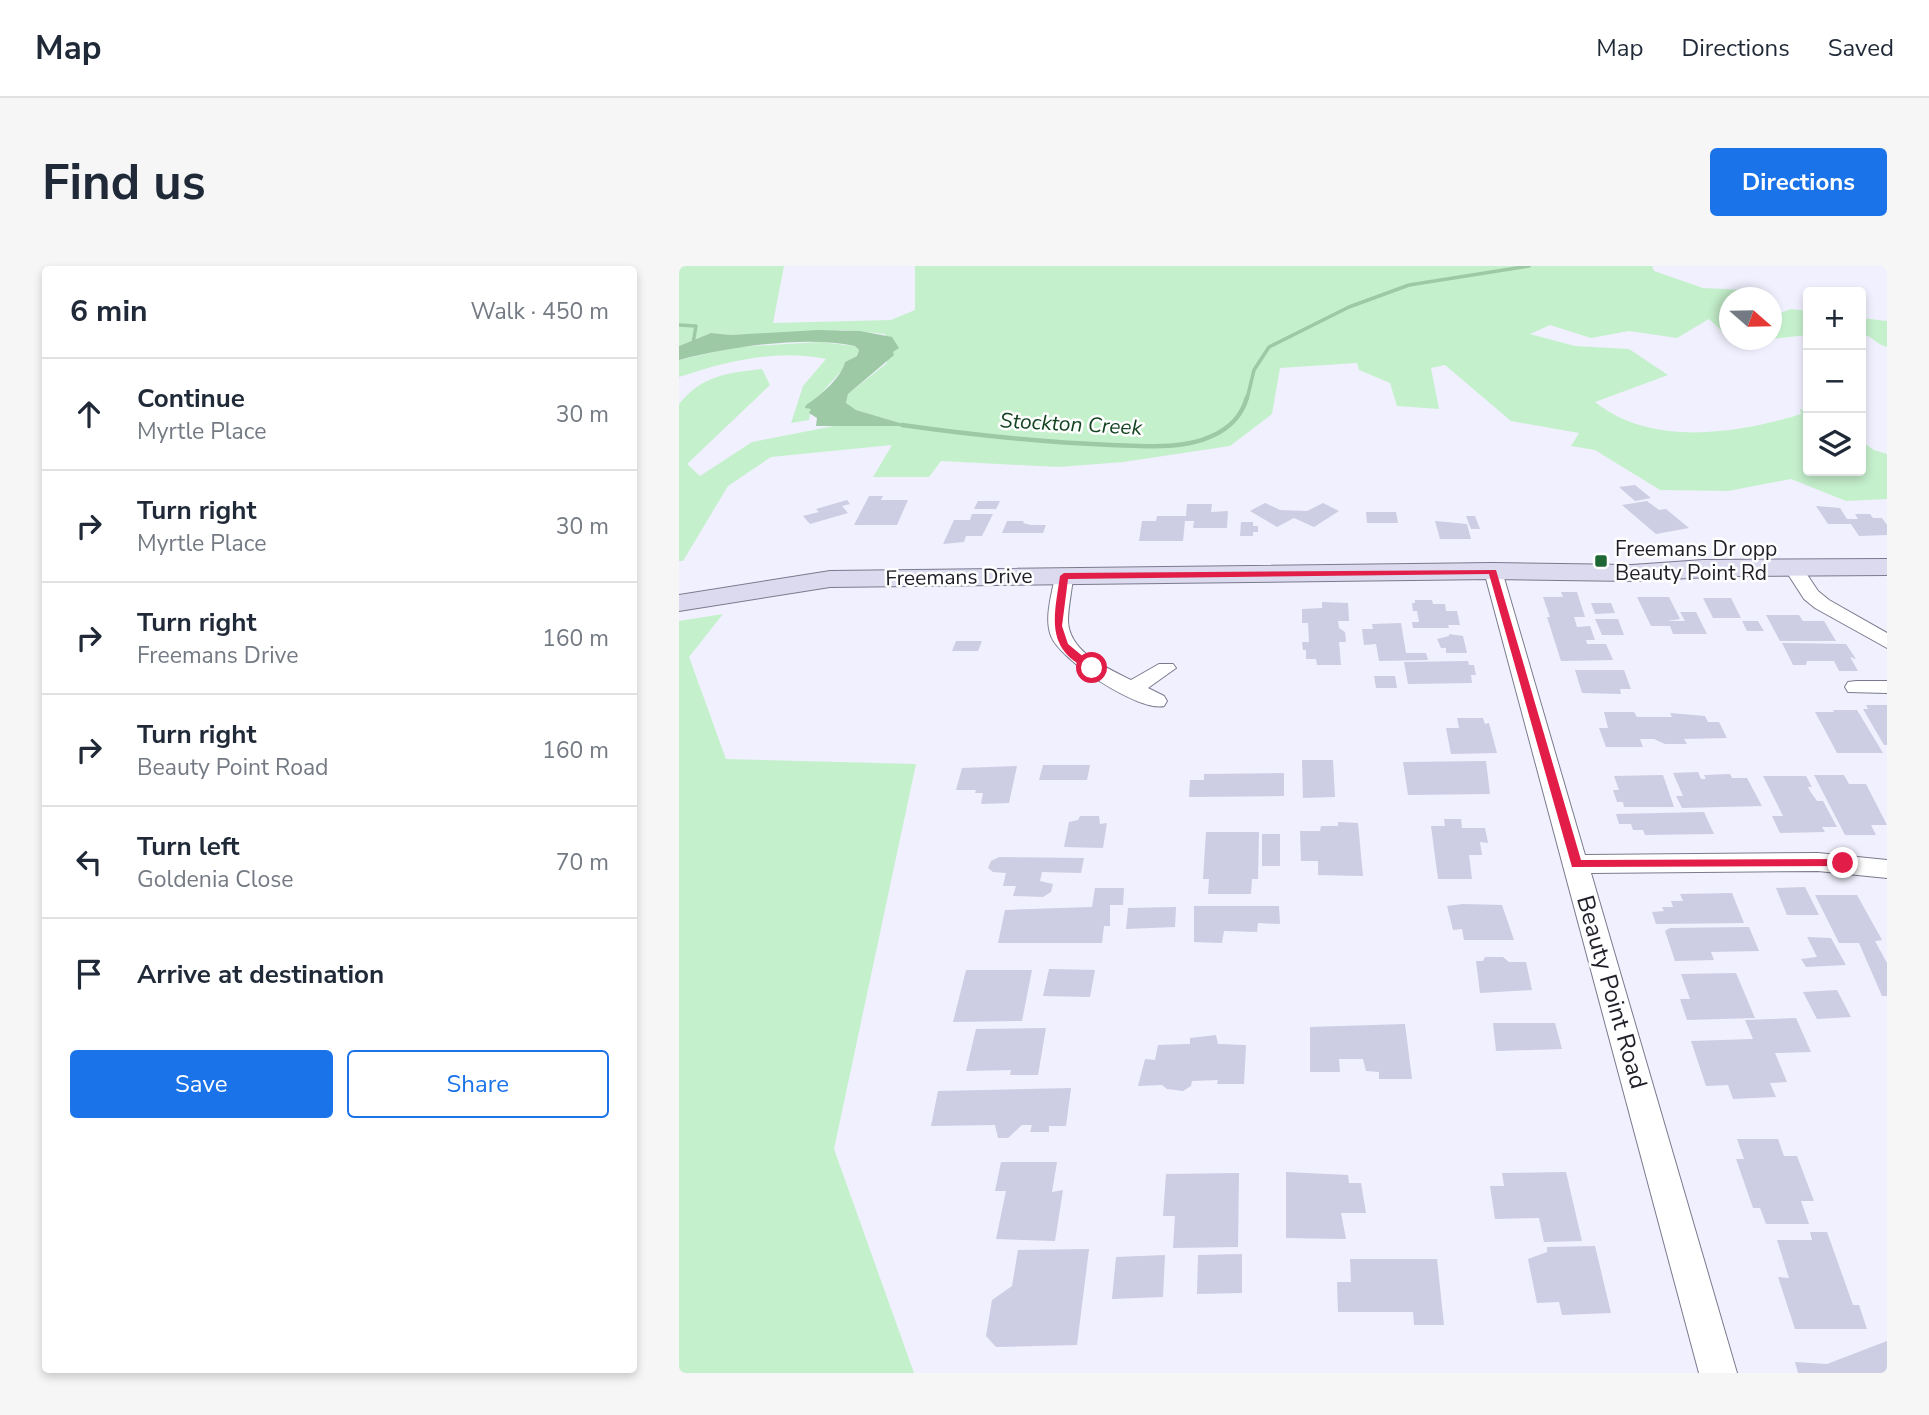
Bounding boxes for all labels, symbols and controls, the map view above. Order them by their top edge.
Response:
text: Map [35,26,102,71]
text: Map [1596,32,1643,64]
text: Directions [1681,32,1790,64]
text: Saved [1828,32,1894,64]
button: Directions [1710,148,1887,216]
text: Find us [42,149,206,216]
north arrow [1719,287,1782,350]
map controls [1803,287,1866,476]
button: + [1803,287,1866,350]
text: 6 min [70,291,148,332]
text: Walk · 450 m [470,296,609,327]
button: − [1803,350,1866,413]
text: Continue [137,381,245,416]
icon: ahead [70,395,108,433]
text: 30 m [556,399,609,430]
water label: Stockton Creek [999,406,1143,442]
button: layers [1803,413,1866,476]
text: Myrtle Place [137,416,266,447]
text: Turn right [137,493,256,528]
icon: right [70,507,108,545]
text: 30 m [556,511,609,542]
text: Myrtle Place [137,528,266,559]
place label: Freemans Dr opp Beauty Point Rd [1615,535,1777,587]
marker: Freemans Dr opp Beauty Point Rd [1593,553,1609,569]
street label: Freemans Drive [885,562,1033,592]
text: Turn right [137,605,256,640]
icon: right [70,619,108,657]
text: 160 m [542,623,609,654]
text: Freemans Drive [137,640,298,671]
route start [1076,652,1107,683]
text: Turn right [137,717,256,752]
icon: right [70,731,108,769]
text: 160 m [542,735,609,766]
text: Beauty Point Road [137,752,329,783]
text: Turn left [137,829,240,864]
icon: left [70,843,108,881]
text: 70 m [556,847,609,878]
route end [1827,847,1858,878]
text: Goldenia Close [137,864,294,895]
street label: Beauty Point Road [1569,892,1655,1092]
icon: arrive [70,955,108,993]
text: Arrive at destination [137,957,384,992]
button: Save [70,1050,333,1118]
button: Share [347,1050,609,1118]

